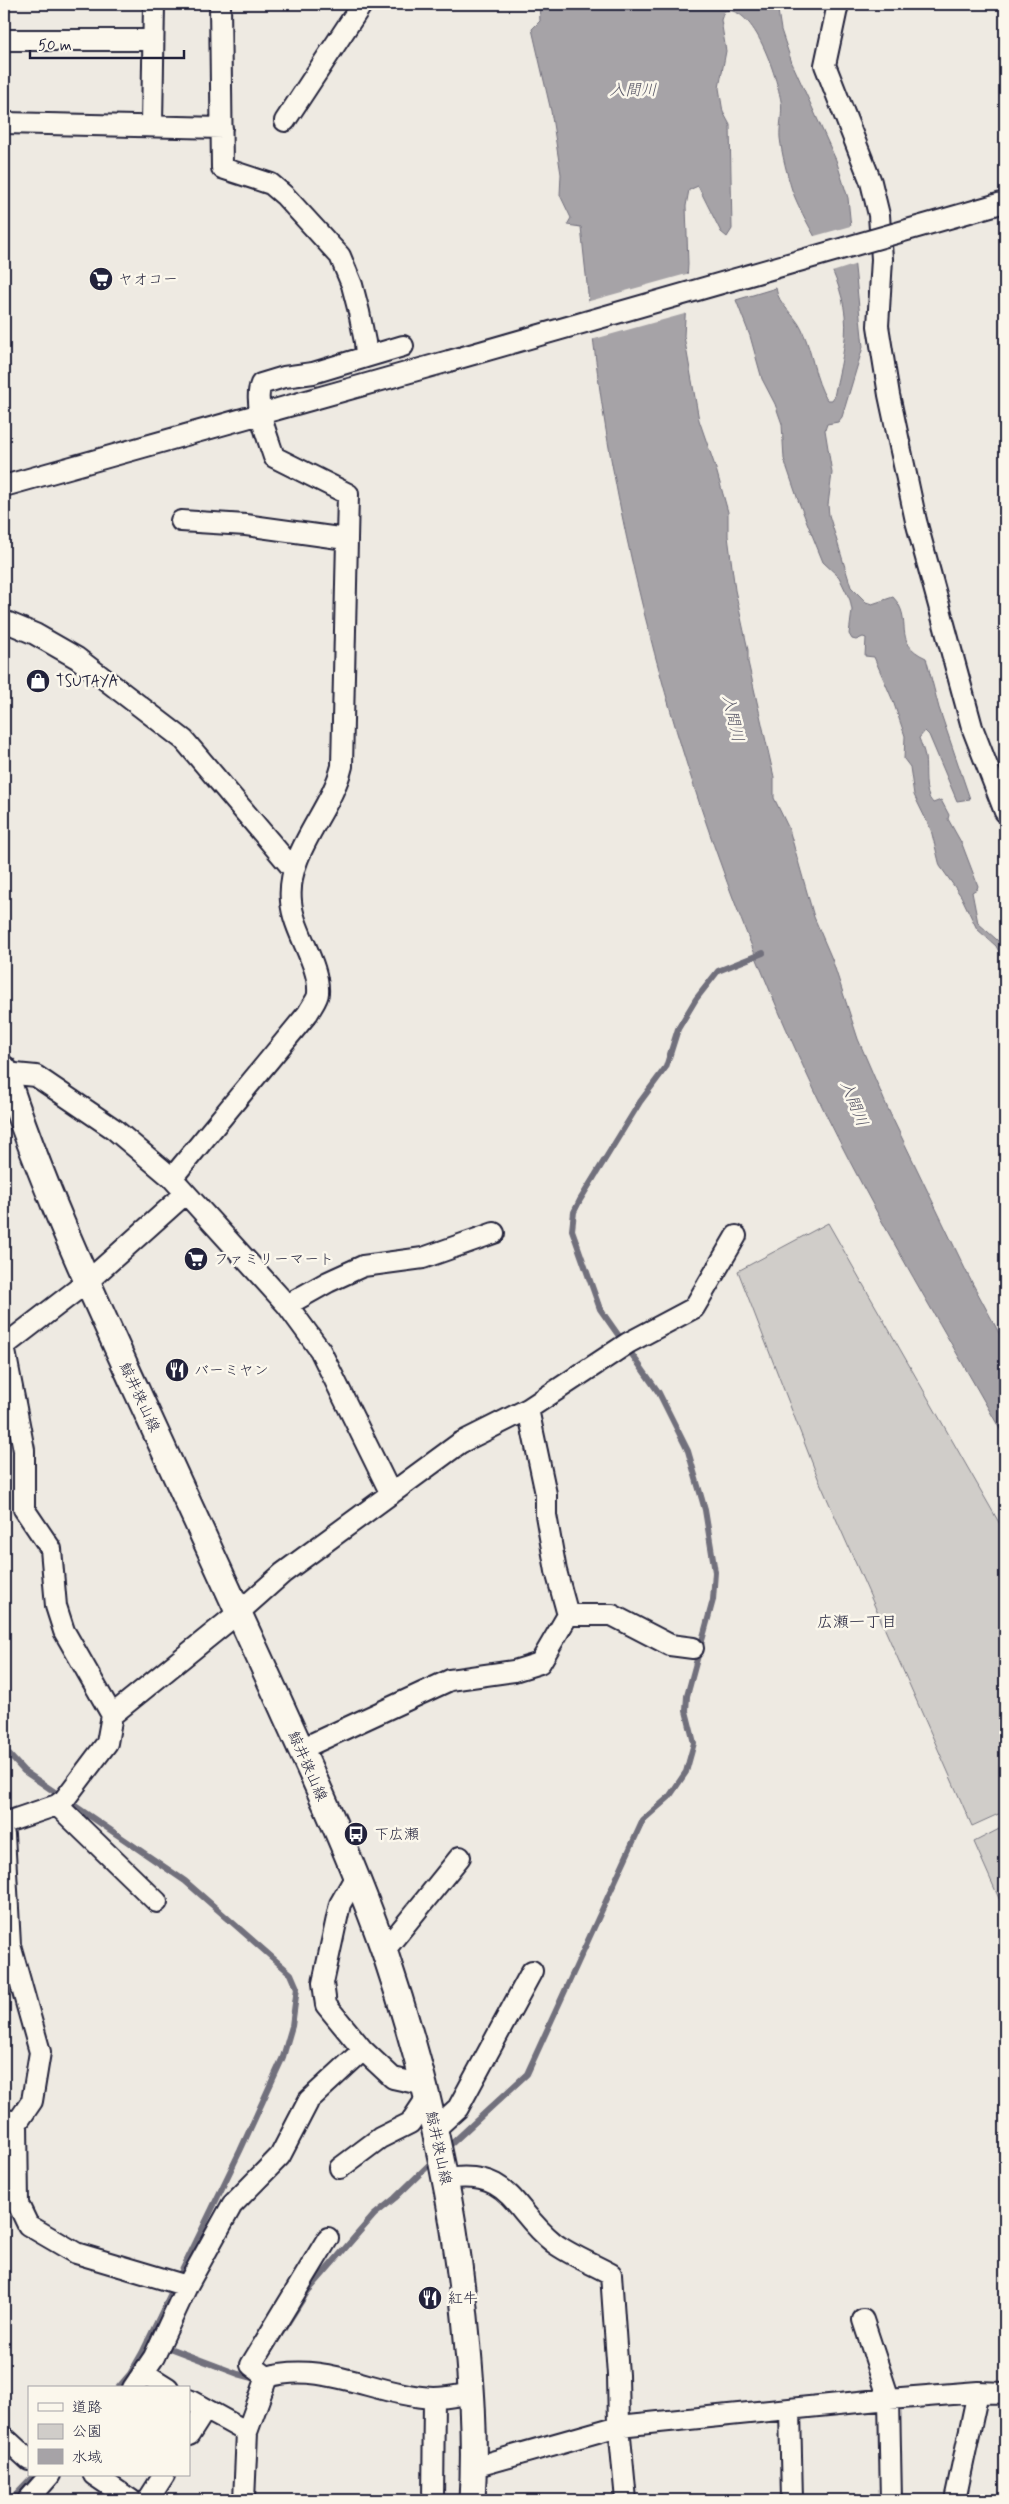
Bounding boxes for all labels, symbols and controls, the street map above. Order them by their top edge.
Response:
scale bar [30,28,184,60]
text: 50 m [38,36,72,56]
water label: 入間川 [609,80,657,101]
supermarket icon: ヤオコー [88,266,114,292]
place label: ヤオコー [118,270,178,290]
shop icon: TSUTAYA [25,668,51,694]
place label: TSUTAYA [56,672,118,692]
water label: 入間川 [717,693,748,744]
water label: 入間川 [835,1077,872,1130]
supermarket icon: ファミリーマート [183,1246,209,1272]
place label: ファミリーマート [214,1250,334,1270]
restaurant icon: バーミヤン [164,1357,190,1383]
street label: 鯨井狭山線 [114,1359,164,1436]
place label: バーミヤン [194,1361,269,1381]
district label: 広瀬一丁目 [817,1612,897,1633]
street label: 鯨井狭山線 [283,1728,331,1805]
bus stop icon: 下広瀬 [343,1821,369,1847]
place label: 下広瀬 [374,1825,419,1845]
street label: 鯨井狭山線 [420,2109,456,2187]
restaurant icon: 紅牛 [417,2285,443,2311]
place label: 紅牛 [448,2289,478,2309]
legend [28,2386,190,2476]
text: 道路 [72,2398,102,2418]
text: 公園 [72,2422,102,2442]
text: 水域 [72,2448,102,2468]

